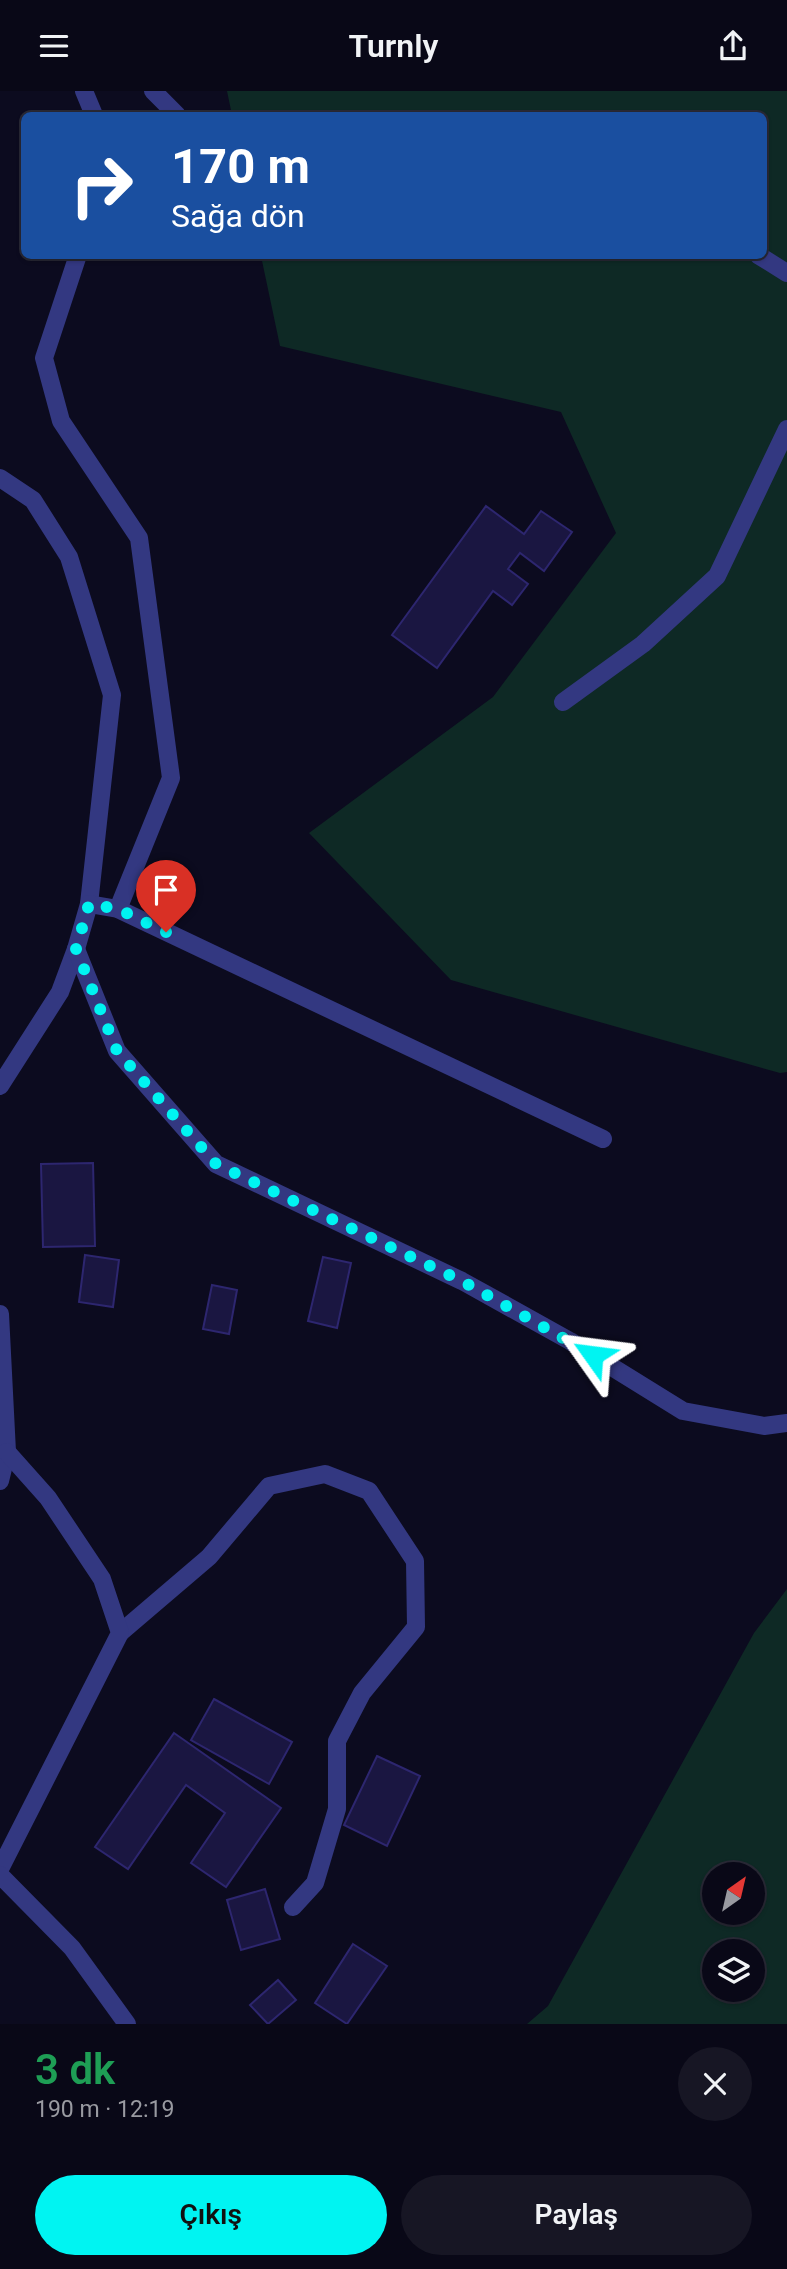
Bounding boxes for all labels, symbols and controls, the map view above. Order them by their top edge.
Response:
icon: menu [35,27,73,65]
text: Turnly [349,27,438,65]
icon: share [714,27,752,65]
text: 170 m [171,138,310,195]
icon: right [56,140,147,231]
text: Sağa dön [171,197,305,235]
pin [136,860,196,932]
icon: arrive [147,871,185,909]
position arrow [556,1318,630,1392]
north arrow [702,1862,765,1925]
map controls [702,1862,765,2002]
button: layers [702,1939,765,2002]
text: 3 dk [35,2045,115,2094]
button: close [678,2047,752,2121]
text: 190 m · 12:19 [35,2096,174,2123]
button: Çıkış [35,2175,387,2255]
button: Paylaş [401,2175,752,2255]

